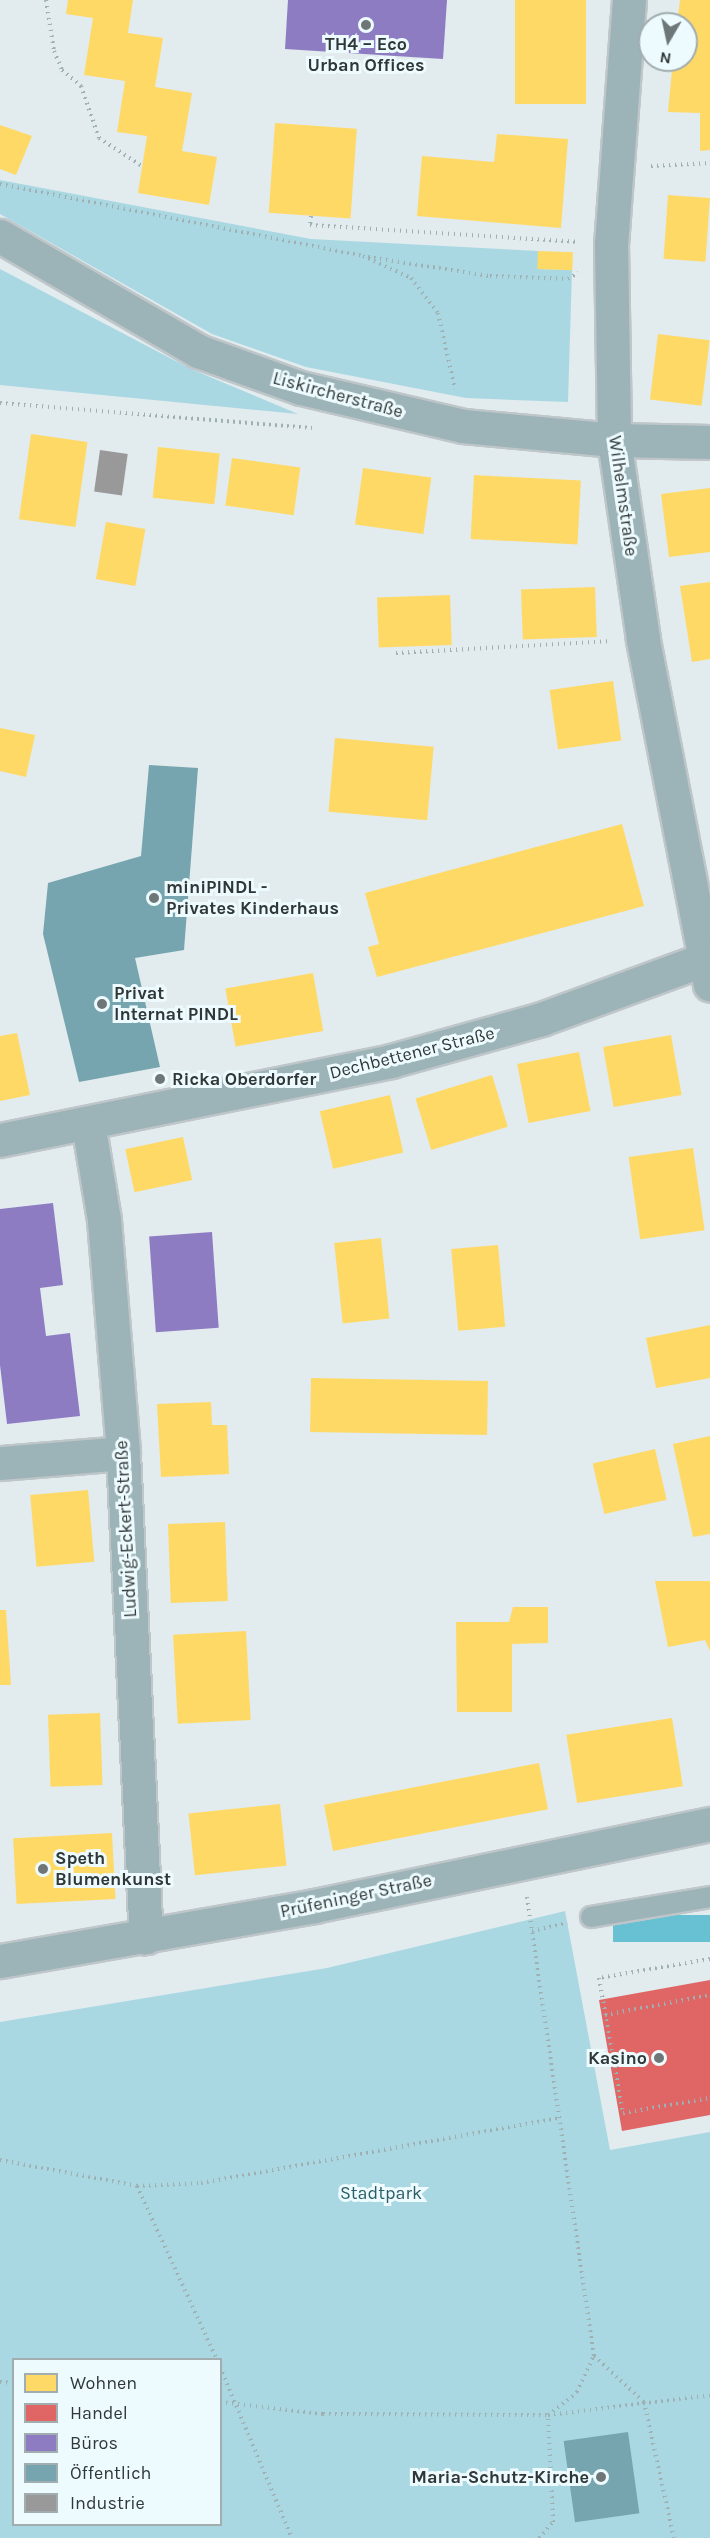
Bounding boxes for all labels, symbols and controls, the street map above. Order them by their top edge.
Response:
north arrow [638,12,698,72]
marker: TH4 – Eco Urban Offices [359,18,373,32]
place label: TH4 – Eco Urban Offices [308,34,424,76]
text: N [658,48,673,69]
street label: Liskircherstraße [270,367,406,423]
street label: Wilhelmstraße [604,434,642,558]
place label: miniPINDL - Privates Kinderhaus [166,877,339,920]
marker: miniPINDL - Privates Kinderhaus [147,891,161,905]
place label: Privat Internat PINDL [114,983,238,1026]
marker: Privat Internat PINDL [95,997,109,1011]
street label: Dechbettener Straße [327,1022,497,1084]
place label: Ricka Oberdorfer [172,1068,316,1090]
marker: Ricka Oberdorfer [153,1072,167,1086]
street label: Ludwig-Eckert-Straße [111,1440,141,1618]
place label: Speth Blumenkunst [55,1848,171,1890]
marker: Speth Blumenkunst [36,1862,50,1876]
street label: Prüfeninger Straße [278,1869,434,1923]
place label: Kasino [588,2047,647,2069]
marker: Kasino [652,2051,666,2065]
park label: Stadtpark [340,2182,422,2204]
legend [12,2358,222,2526]
text: Wohnen [70,2372,137,2394]
text: Handel [70,2402,128,2424]
text: Büros [70,2432,118,2454]
text: Öffentlich [70,2462,151,2484]
place label: Maria-Schutz-Kirche [411,2466,589,2488]
marker: Maria-Schutz-Kirche [594,2470,608,2484]
text: Industrie [70,2492,145,2514]

